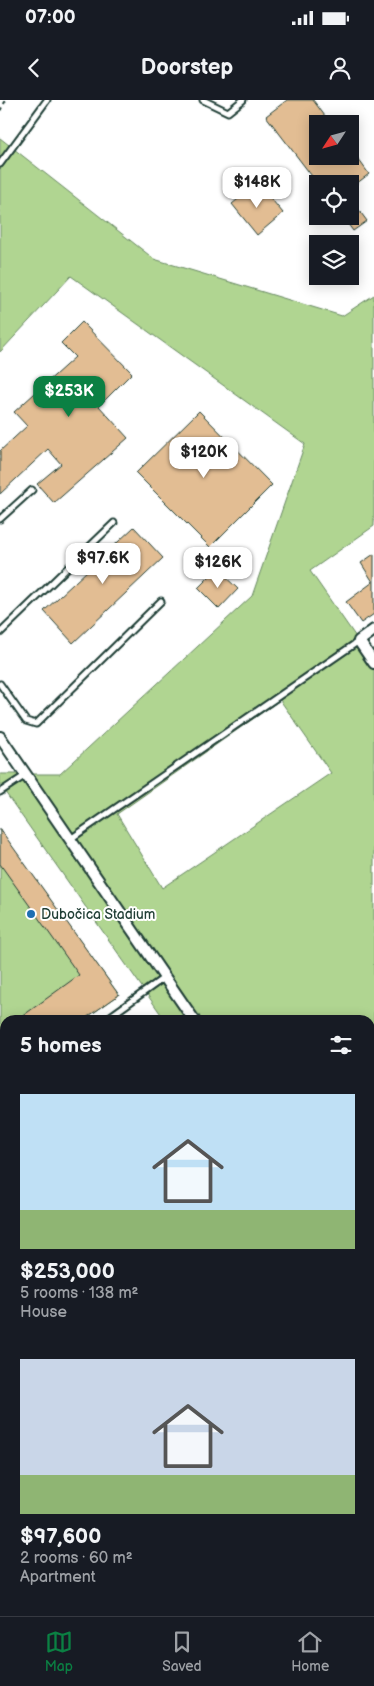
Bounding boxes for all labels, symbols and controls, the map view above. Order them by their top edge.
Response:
text: 07:00 [25,6,76,29]
icon: back [20,54,48,82]
text: Doorstep [141,54,233,81]
icon: person [326,54,354,82]
north arrow [309,115,359,165]
map controls [309,115,359,285]
pin: $148K [222,166,292,209]
text: $148K [233,173,281,192]
button: locate [309,175,359,225]
button: layers [309,235,359,285]
pin: $253K [34,376,104,418]
text: $253K [44,382,94,401]
pin: $120K [169,436,239,479]
text: $120K [180,443,228,462]
pin: $97.6K [62,542,144,585]
pin: $126K [183,546,253,589]
text: $97.6K [77,549,129,568]
text: $126K [194,553,242,572]
place label: Dubočica Stadium [41,906,155,923]
marker: Dubočica Stadium [25,908,37,920]
icon: filters [327,1031,355,1059]
text: 5 homes [20,1033,102,1058]
icon: home [143,1126,233,1216]
text: $253,000 [20,1259,115,1284]
text: 5 rooms · 138 m² [20,1284,139,1303]
text: House [20,1303,67,1322]
icon: home [143,1391,233,1481]
text: $97,600 [20,1524,101,1549]
text: 2 rooms · 60 m² [20,1549,133,1568]
text: Apartment [20,1568,96,1587]
tab: Map [45,1628,73,1675]
tab: Saved [162,1628,202,1675]
tab: Home [291,1628,329,1675]

